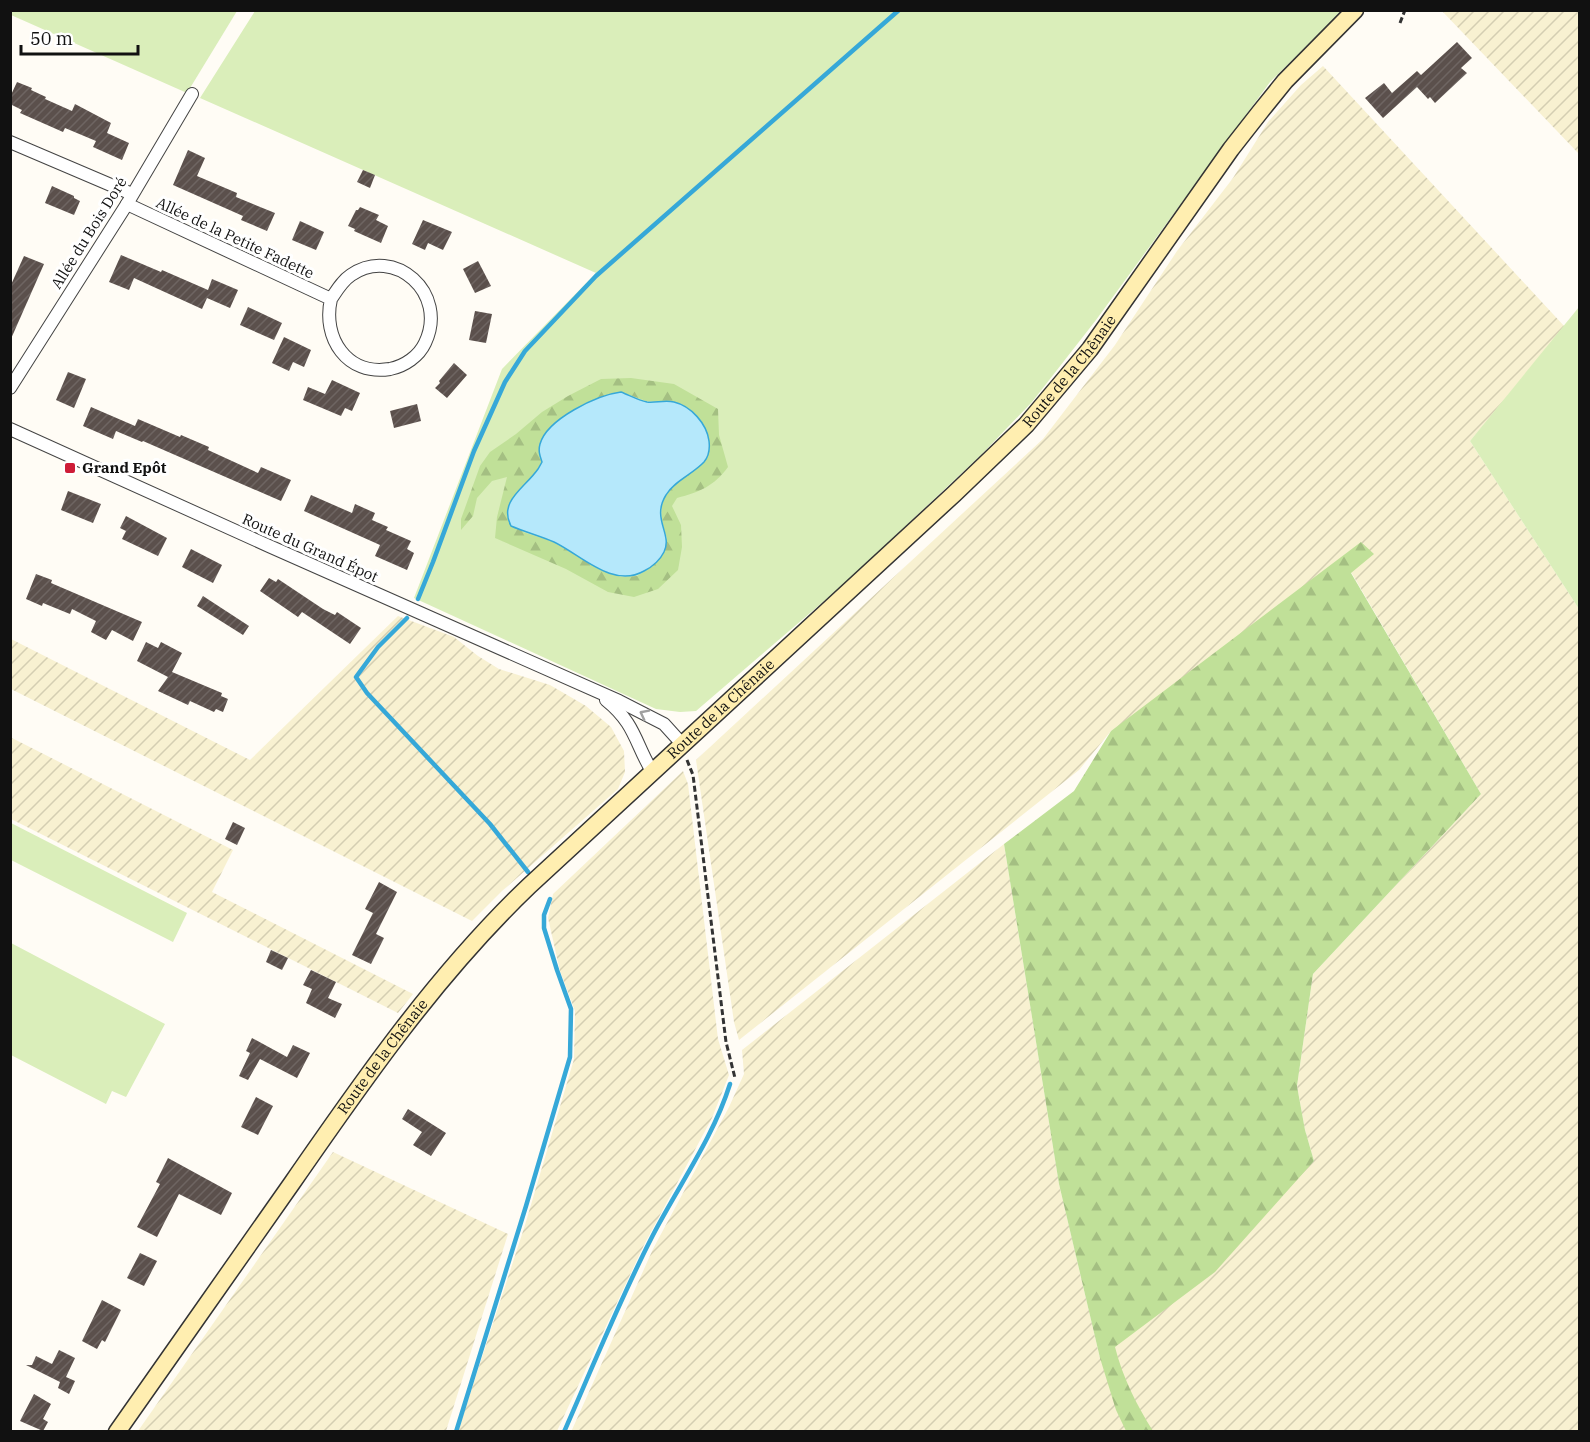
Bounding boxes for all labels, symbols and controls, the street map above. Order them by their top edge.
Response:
scale bar [21,18,138,56]
text: 50 m [30,27,73,50]
street label: Allée du Bois Doré [47,173,131,292]
street label: Allée de la Petite Fadette [153,193,317,283]
street label: Route de la Chênaie [1018,311,1120,431]
place label: Grand Epôt [82,458,167,477]
marker: Grand Epôt [63,461,77,475]
street label: Route du Grand Épot [239,509,381,586]
street label: Route de la Chênaie [663,655,778,763]
one-way arrow [640,710,651,721]
street label: Route de la Chênaie [333,995,432,1118]

